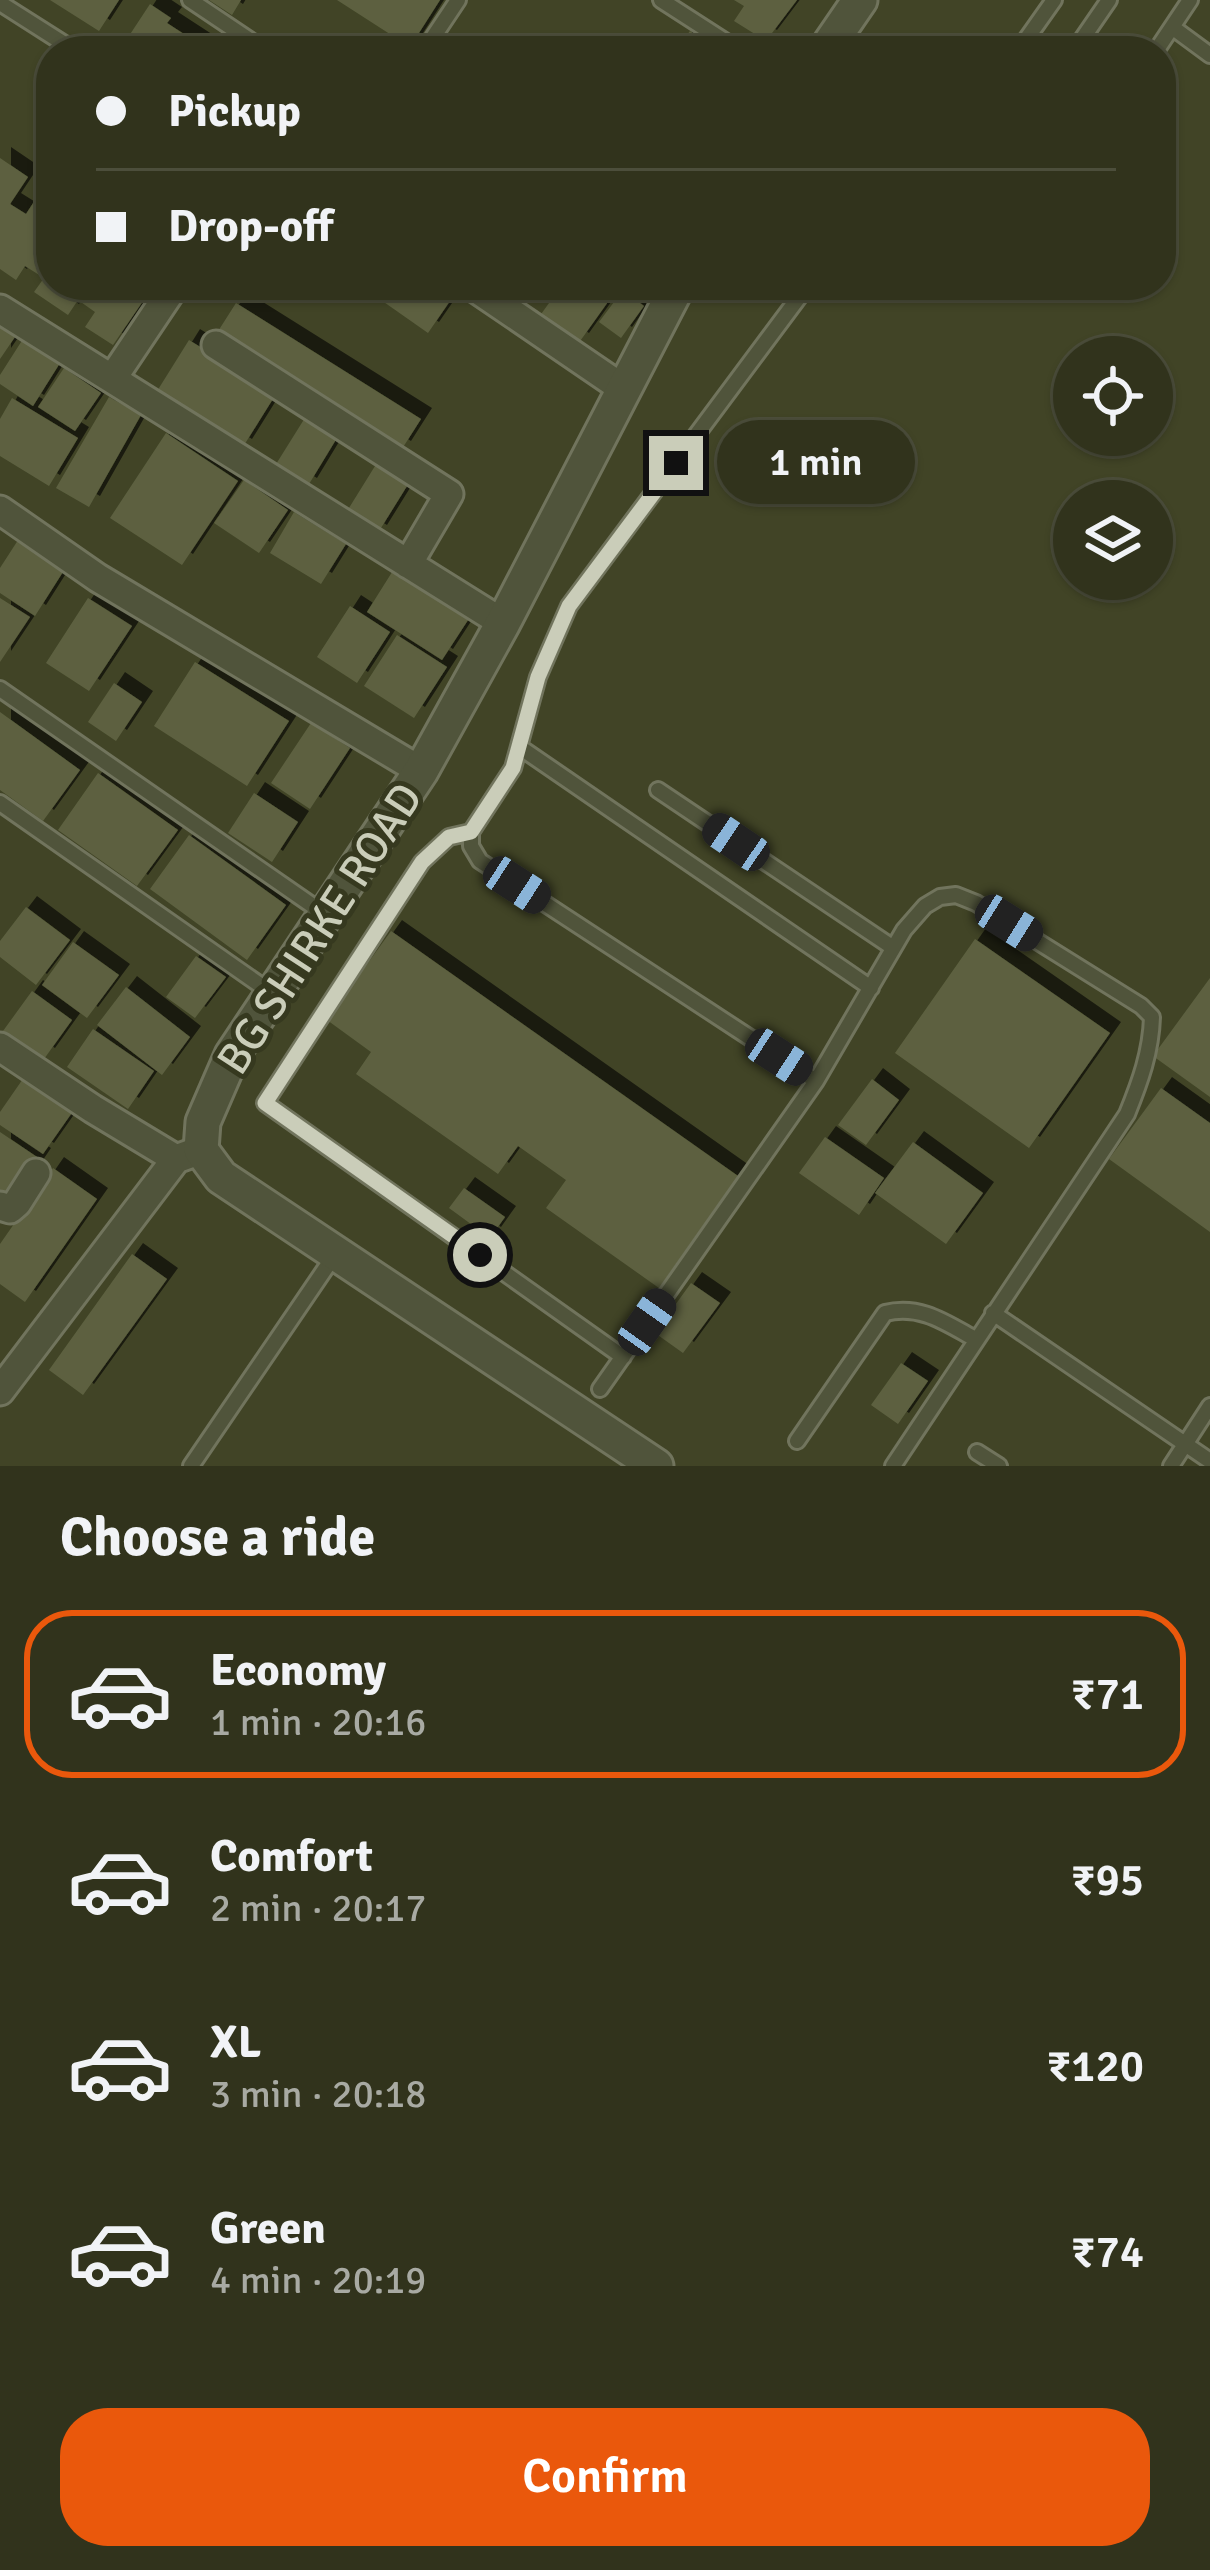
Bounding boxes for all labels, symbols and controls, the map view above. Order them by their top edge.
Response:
text: Pickup [168,84,301,139]
text: Drop-off [168,199,333,254]
map controls [1053,336,1173,600]
button: locate [1053,336,1173,456]
callout: 1 min [718,421,916,505]
route end [649,436,703,490]
text: 1 min [769,438,863,486]
button: layers [1053,480,1173,600]
street label: BG SHIRKE ROAD [206,773,434,1085]
car [696,807,776,877]
car [477,850,557,920]
car [969,889,1049,957]
car [739,1022,819,1092]
route start [453,1228,507,1282]
car [612,1282,682,1362]
text: Choose a ride [60,1504,375,1571]
icon: car [66,1640,174,1748]
text: Economy [210,1643,386,1698]
text: ₹71 [1071,1667,1144,1722]
text: 1 min · 20:16 [210,1698,426,1746]
icon: car [66,1826,174,1934]
text: Comfort [210,1829,373,1884]
text: ₹95 [1071,1853,1144,1908]
text: 2 min · 20:17 [210,1884,426,1932]
icon: car [66,2012,174,2120]
text: XL [210,2015,261,2070]
text: ₹120 [1047,2039,1144,2094]
text: 3 min · 20:18 [210,2070,426,2118]
icon: car [66,2198,174,2306]
text: Green [210,2201,326,2256]
text: ₹74 [1071,2225,1144,2280]
text: 4 min · 20:19 [210,2256,426,2304]
button: Confirm [60,2408,1150,2546]

